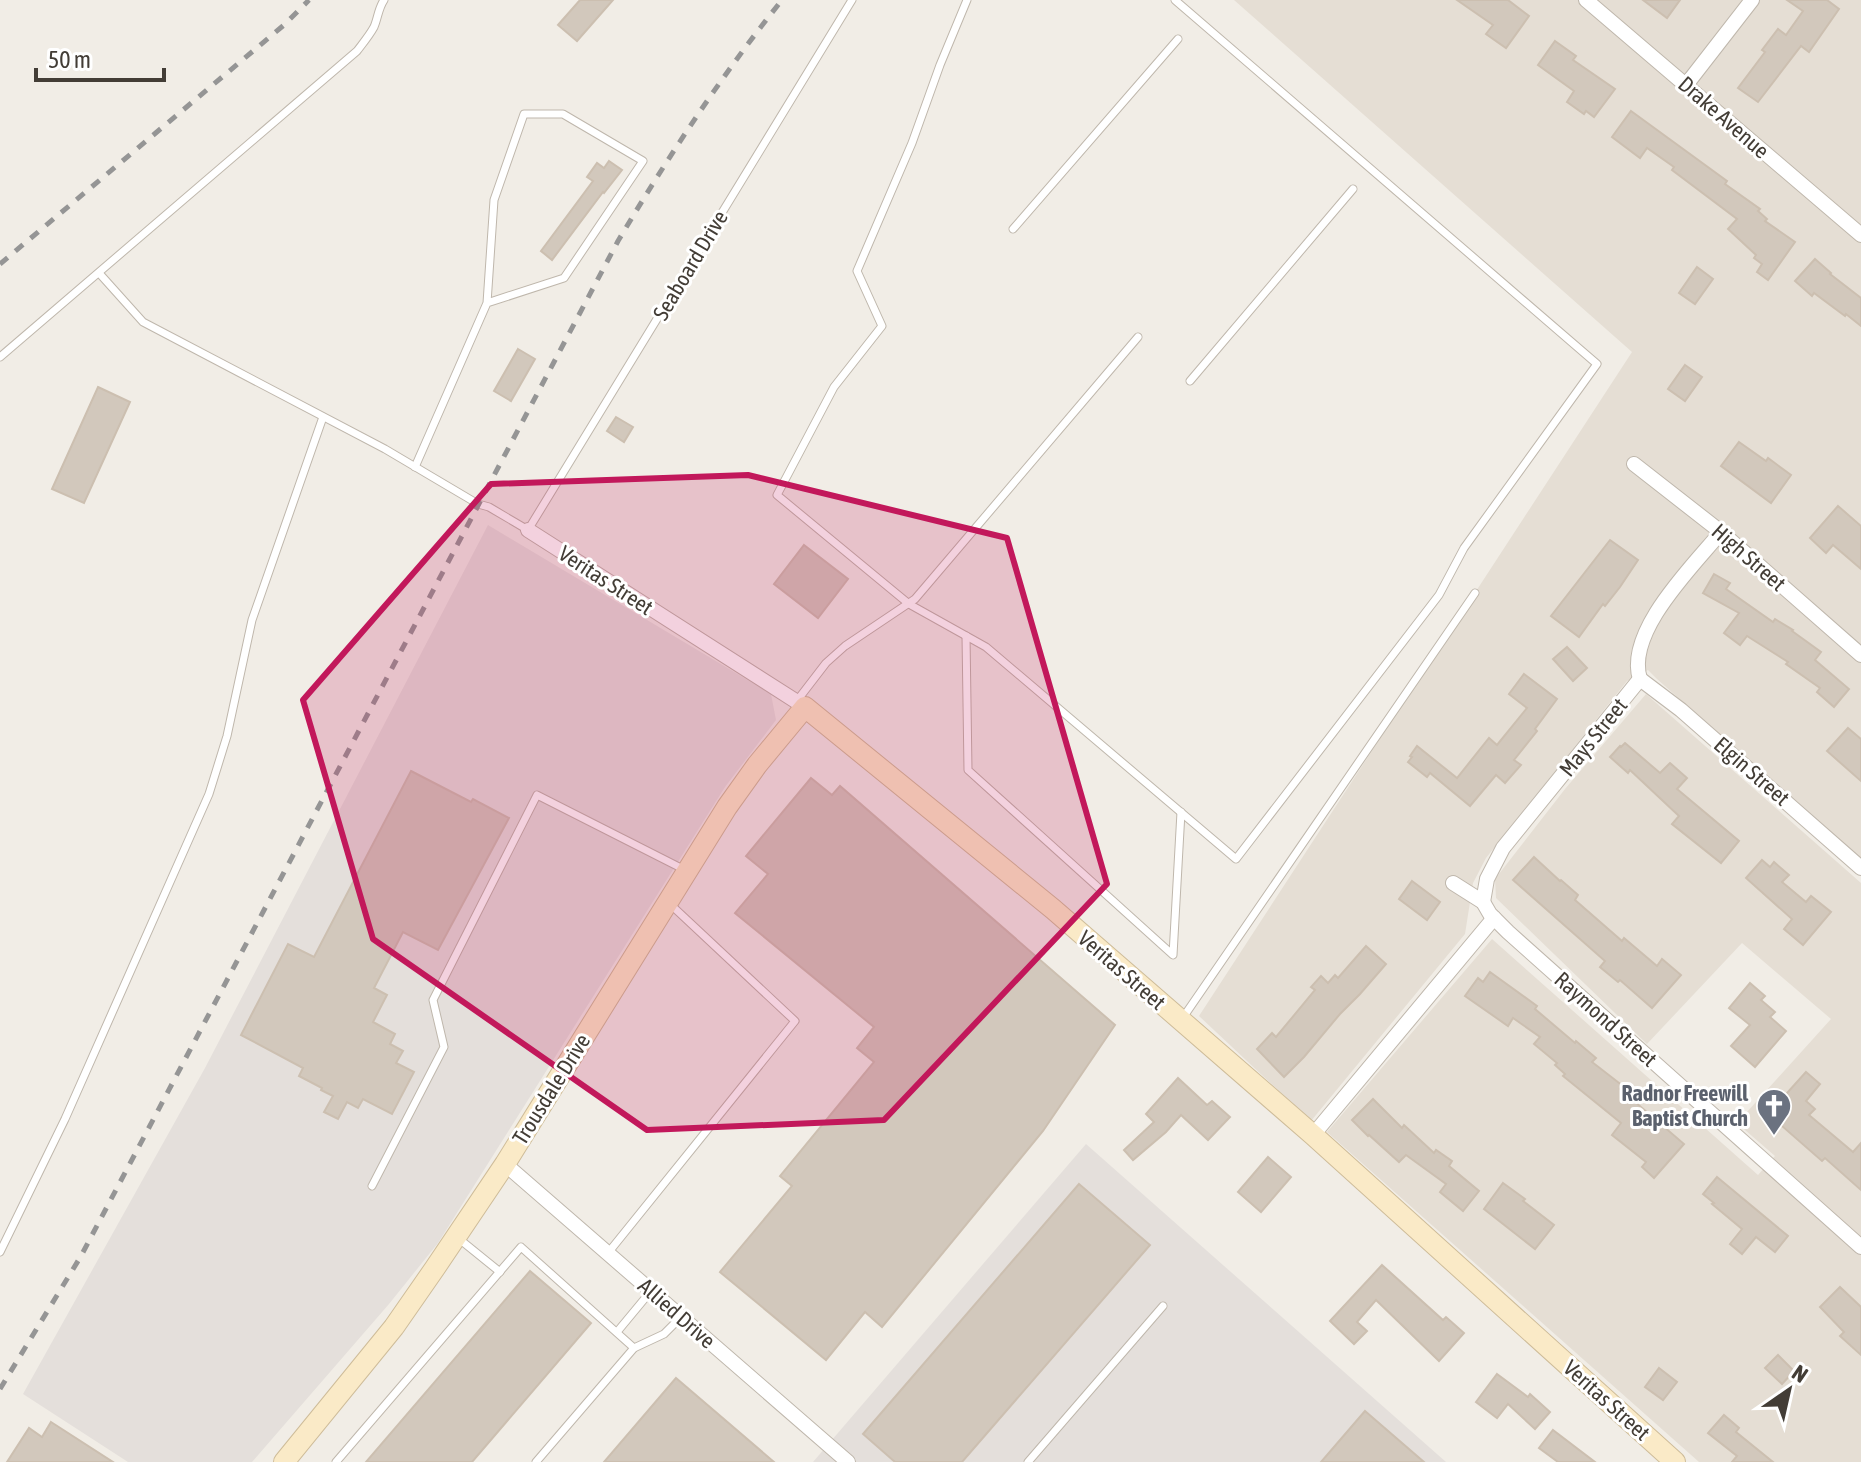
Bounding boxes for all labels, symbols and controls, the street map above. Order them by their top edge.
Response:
scale bar [36,32,164,82]
text: 50 m [48,46,91,73]
street label: Drake Avenue [1673,71,1775,163]
street label: Seaboard Drive [647,206,733,324]
street label: High Street [1707,518,1791,596]
street label: Veritas Street [554,540,658,620]
street label: Mays Street [1554,693,1632,781]
street label: Elgin Street [1709,731,1795,811]
street label: Veritas Street [1073,925,1171,1015]
street label: Raymond Street [1549,966,1663,1072]
street label: Trousdale Drive [507,1029,595,1149]
place label: Radnor Freewill Baptist Church [1621,1080,1749,1131]
church icon: Radnor Freewill Baptist Church [1755,1087,1793,1137]
street label: Allied Drive [633,1273,721,1353]
north arrow [1749,1350,1829,1430]
street label: Veritas Street [1558,1354,1656,1446]
text: N [1788,1359,1813,1388]

